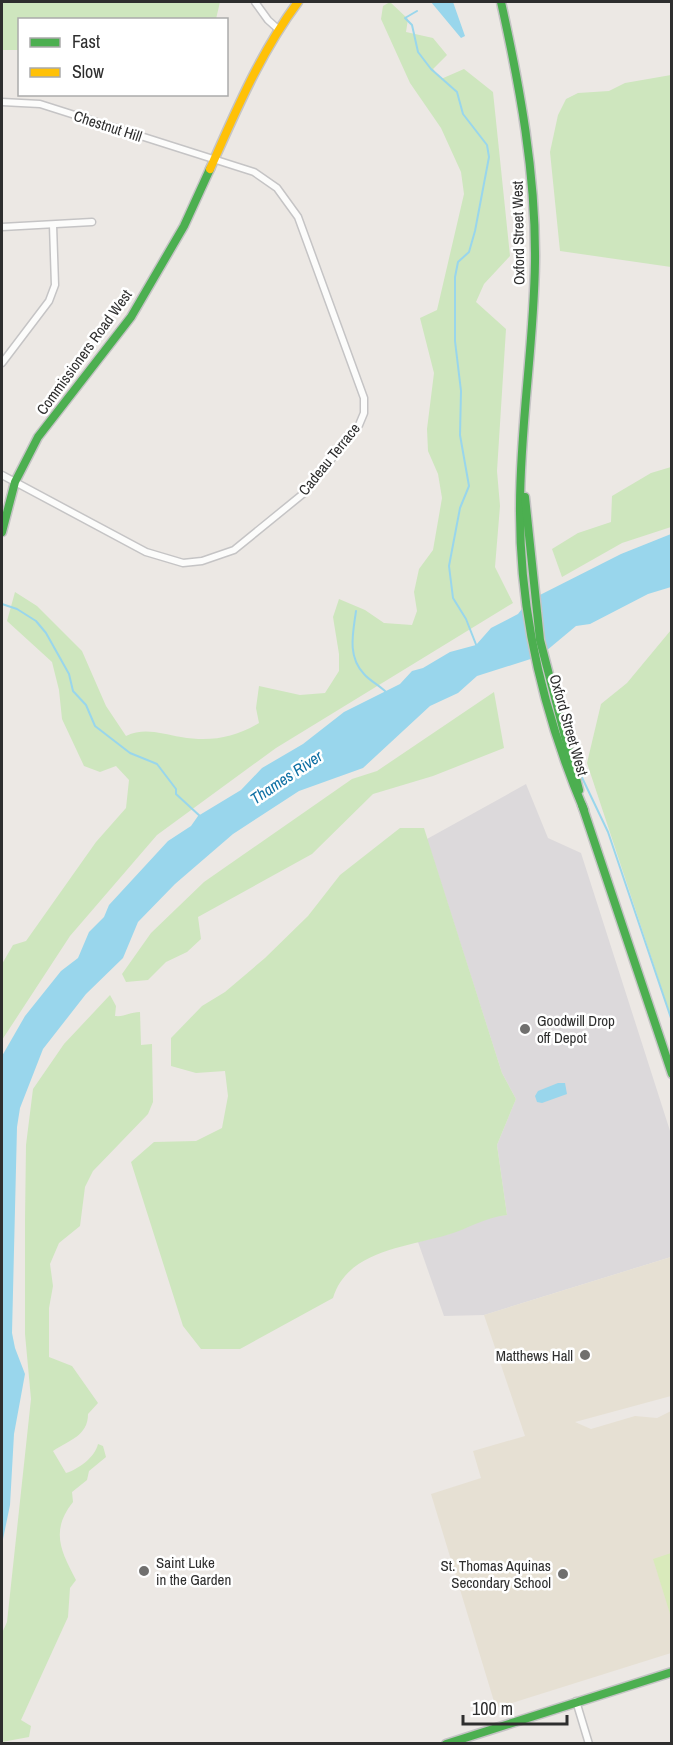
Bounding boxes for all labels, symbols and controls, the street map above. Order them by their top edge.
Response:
legend [18,18,228,96]
text: Fast [72,29,100,54]
text: Slow [72,59,104,84]
street label: Chestnut Hill [71,105,145,147]
street label: Oxford Street West [507,180,529,285]
street label: Commissioners Road West [31,285,137,419]
street label: Cadeau Terrace [293,418,365,500]
street label: Oxford Street West [545,672,594,779]
water label: Thames River [246,744,327,809]
place label: Goodwill Drop off Depot [537,1010,615,1048]
marker: Goodwill Drop off Depot [518,1022,532,1036]
place label: Matthews Hall [496,1345,573,1366]
marker: Matthews Hall [578,1348,592,1362]
place label: Saint Luke in the Garden [156,1552,231,1590]
place label: St. Thomas Aquinas Secondary School [440,1555,551,1593]
marker: Saint Luke in the Garden [137,1564,151,1578]
marker: St. Thomas Aquinas Secondary School [556,1567,570,1581]
scale bar [463,1688,566,1726]
text: 100 m [472,1696,513,1721]

